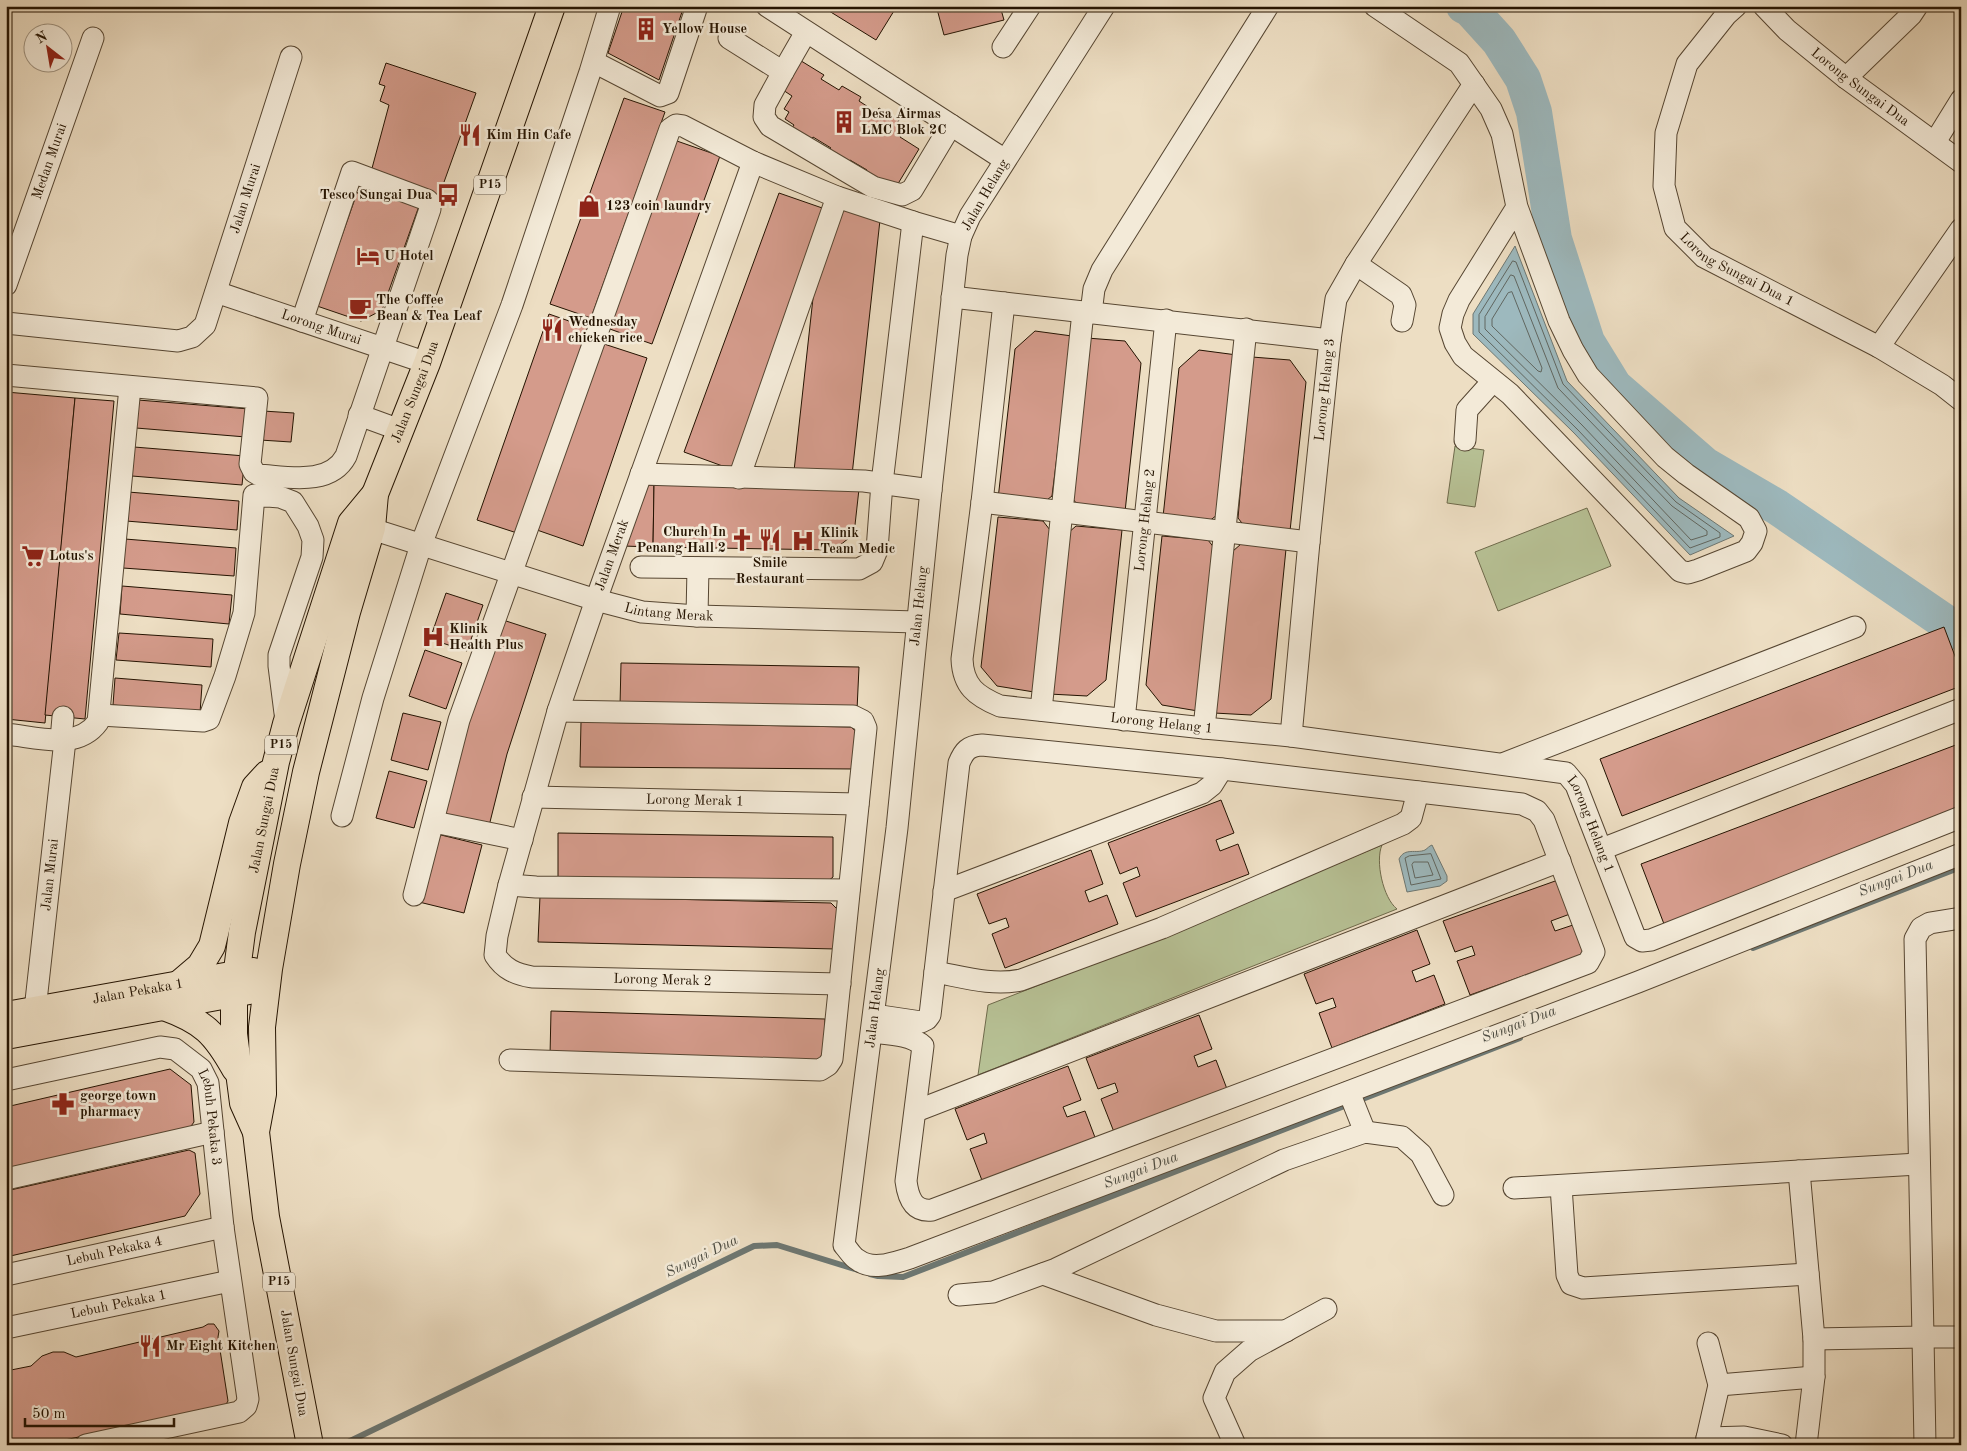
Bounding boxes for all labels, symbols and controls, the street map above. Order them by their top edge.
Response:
building icon: Yellow House [633,16,659,42]
north arrow [22,22,72,72]
place label: Yellow House [662,22,747,36]
text: N [34,29,50,46]
street label: Lorong Sungai Dua [1808,45,1912,129]
place label: Desa Airmas LMC Blok 2C [861,107,946,137]
building icon: Desa Airmas LMC Blok 2C [831,109,857,135]
street label: Medan Murai [30,121,69,201]
restaurant icon: Kim Hin Cafe [457,122,483,148]
place label: Kim Hin Cafe [486,128,571,142]
street label: Jalan Helang [959,157,1011,233]
street label: Jalan Murai [228,162,263,235]
road number: P15 [474,176,506,194]
bus stop icon: Tesco Sungai Dua [435,182,461,208]
place label: Tesco Sungai Dua [320,188,432,202]
shop icon: 123 coin laundry [576,193,602,219]
place label: 123 coin laundry [606,199,712,213]
street label: Lorong Sungai Dua 1 [1677,230,1796,309]
hotel icon: U Hotel [355,243,381,269]
place label: U Hotel [384,249,434,263]
place label: The Coffee Bean & Tea Leaf [376,293,482,323]
cafe icon: The Coffee Bean & Tea Leaf [347,295,373,321]
street label: Lorong Murai [279,307,363,347]
place label: Wednesday chicken rice [568,315,643,345]
restaurant icon: Wednesday chicken rice [539,317,565,343]
street label: Lorong Helang 3 [1313,337,1337,442]
street label: Jalan Sungai Dua [389,339,441,445]
street label: Lorong Helang 2 [1133,468,1157,572]
street label: Jalan Merak [593,517,631,593]
place label: Church In Penang Hall 2 [637,525,726,555]
place label: Klinik Team Medic [820,526,895,556]
church icon: Church In Penang Hall 2 [729,527,755,553]
restaurant icon: Smile Restaurant [757,527,783,553]
hospital icon: Klinik Team Medic [790,528,816,554]
supermarket icon: Lotus's [20,543,46,569]
place label: Lotus's [49,549,94,563]
place label: Smile Restaurant [736,556,804,586]
street label: Jalan Helang [908,565,930,646]
street label: Lintang Merak [623,601,714,623]
place label: Klinik Health Plus [449,622,523,652]
hospital icon: Klinik Health Plus [420,624,446,650]
street label: Lorong Helang 1 [1109,711,1214,736]
road number: P15 [265,736,297,754]
street label: Jalan Sungai Dua [247,766,282,874]
street label: Lorong Helang 1 [1564,773,1616,875]
street label: Lorong Merak 1 [646,792,744,809]
street label: Jalan Murai [39,838,61,912]
water label: Sungai Dua [1857,858,1935,900]
street label: Jalan Helang [863,967,887,1049]
street label: Lorong Merak 2 [613,972,712,988]
street label: Jalan Pekaka 1 [91,977,185,1006]
water label: Sungai Dua [1480,1004,1558,1046]
street label: Lebuh Pekaka 3 [195,1066,224,1166]
place label: george town pharmacy [80,1089,157,1119]
pharmacy icon: george town pharmacy [50,1091,76,1117]
water label: Sungai Dua [1102,1150,1180,1192]
water label: Sungai Dua [663,1233,741,1281]
street label: Lebuh Pekaka 4 [65,1234,164,1268]
road number: P15 [263,1272,295,1291]
street label: Lebuh Pekaka 1 [69,1287,168,1321]
street label: Jalan Sungai Dua [278,1309,310,1417]
restaurant icon: Mr Eight Kitchen [137,1333,163,1359]
place label: Mr Eight Kitchen [166,1339,276,1353]
scale bar [25,1396,174,1428]
text: 50 m [32,1407,66,1422]

